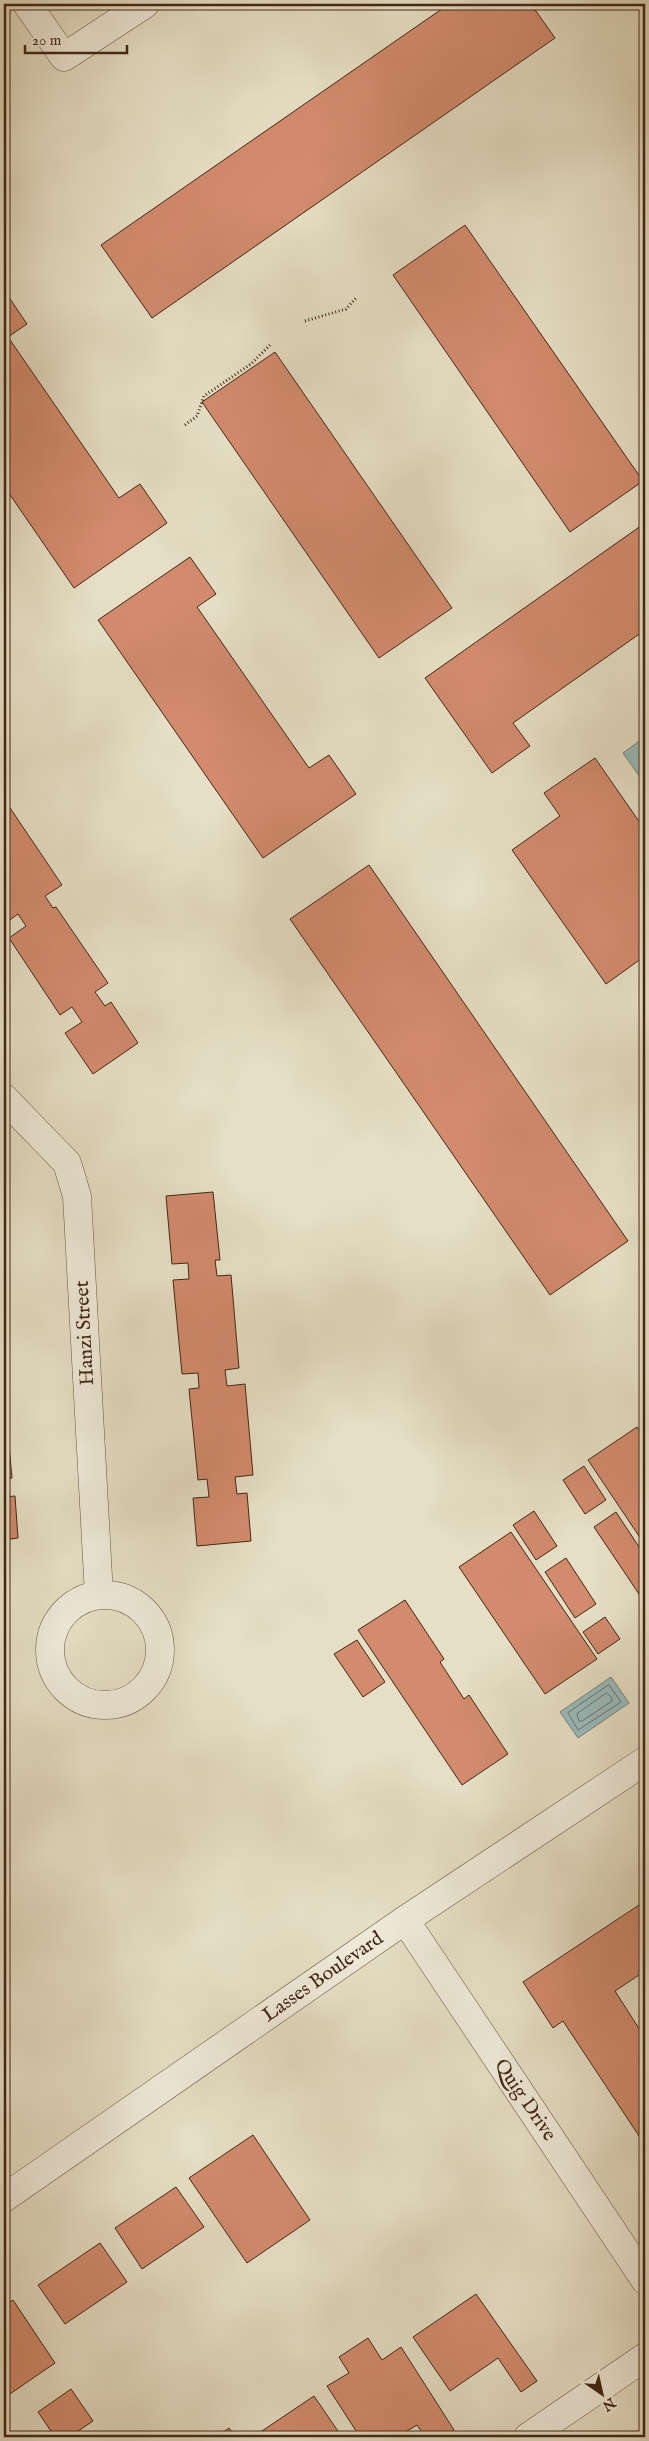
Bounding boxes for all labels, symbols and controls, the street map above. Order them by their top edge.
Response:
scale bar [25,22,128,54]
text: 20 m [32,31,62,50]
street label: Hanzi Street [70,1280,100,1386]
street label: Lasses Boulevard [258,1926,389,2028]
street label: Quig Drive [488,2054,562,2146]
north arrow [576,2368,626,2418]
text: N [599,2393,620,2415]

